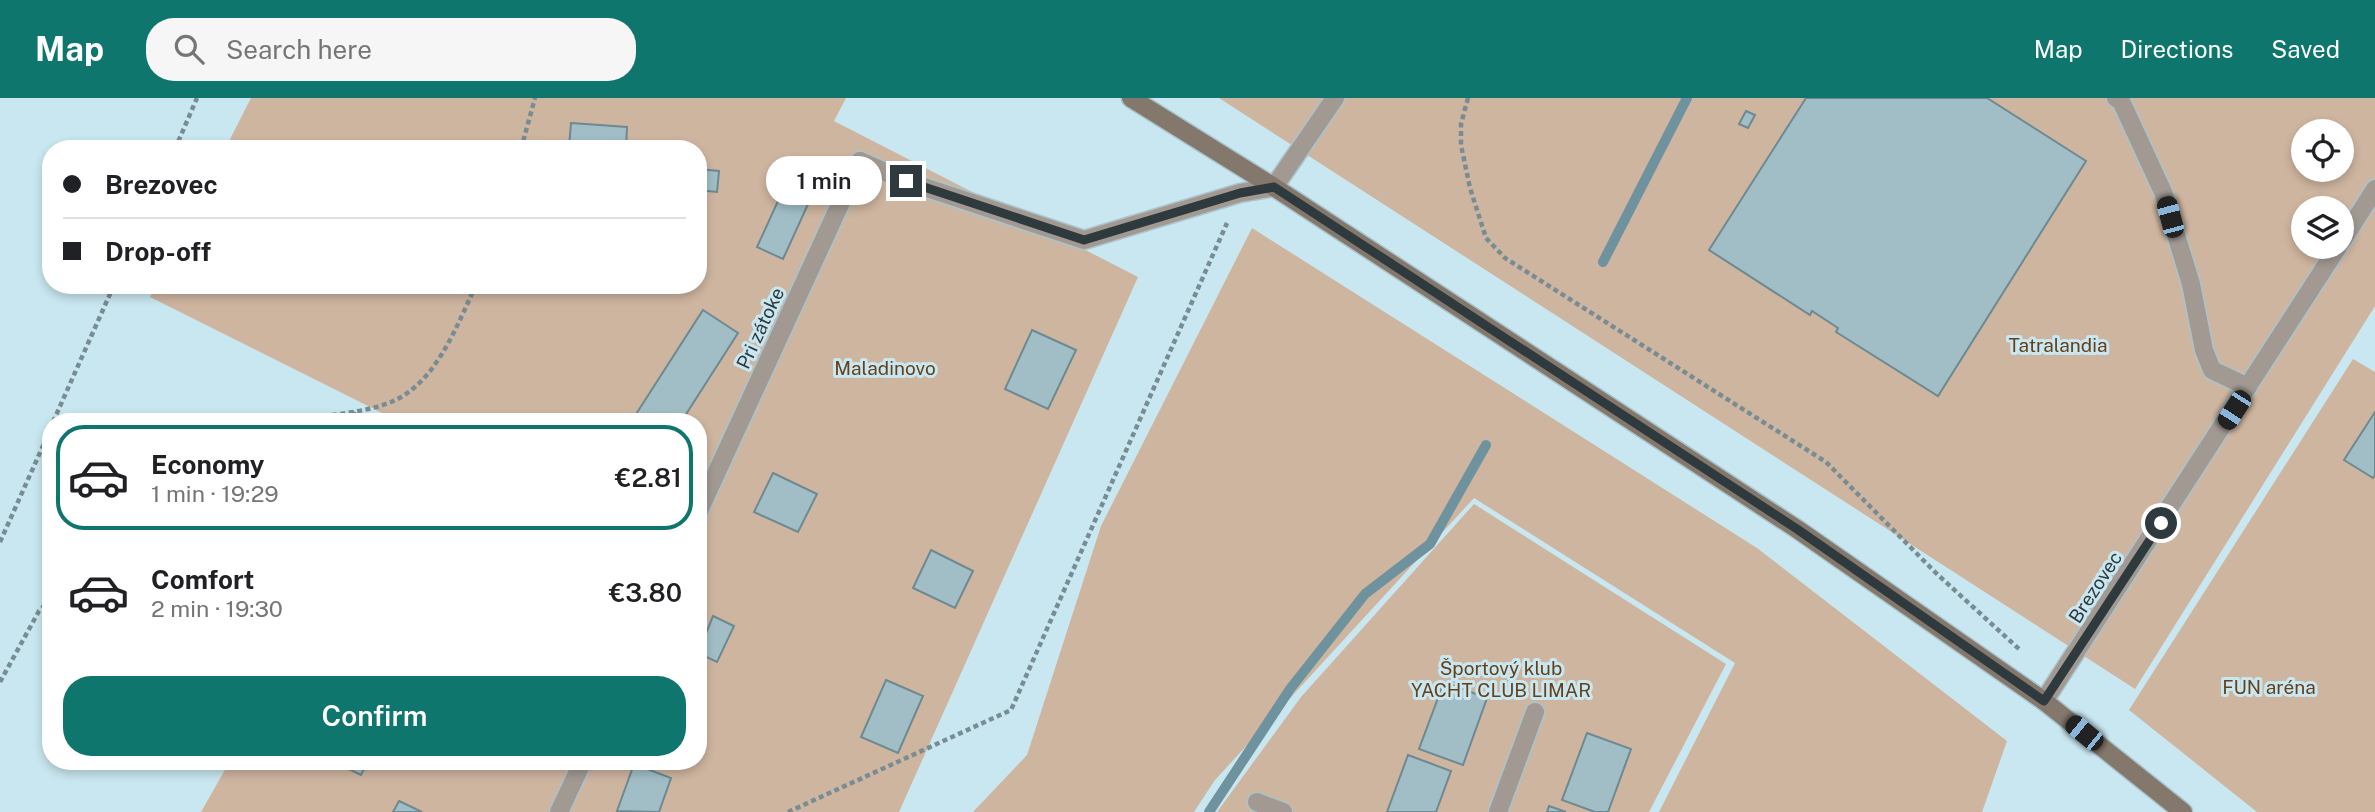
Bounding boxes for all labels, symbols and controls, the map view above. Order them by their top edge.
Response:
search box [146,18,636,81]
text: Map [35,30,104,68]
icon: search [170,30,208,68]
text: Search here [226,34,372,65]
text: Map [2034,35,2083,63]
text: Directions [2121,35,2233,63]
text: Saved [2271,35,2340,63]
map controls [2291,119,2354,259]
button: locate [2291,119,2354,182]
callout: 1 min [766,156,881,206]
route end [890,165,922,197]
text: 1 min [797,167,851,194]
text: Brezovec [105,169,218,200]
car [2155,194,2186,240]
button: layers [2291,196,2354,259]
text: Drop-off [105,236,211,267]
street label: Pri zátoke [732,284,788,372]
park label: Tatralandia [2008,334,2108,356]
park label: Maladinovo [834,357,936,379]
car [2214,387,2255,433]
icon: car [67,446,130,509]
text: Economy [151,449,264,480]
text: €2.81 [615,462,682,493]
text: 1 min · 19:29 [151,480,279,507]
route start [2145,507,2177,539]
street label: Brezovec [2064,547,2126,627]
icon: car [67,561,130,624]
text: Comfort [151,564,254,595]
text: €3.80 [609,577,682,608]
text: 2 min · 19:30 [151,595,283,622]
park label: Športový klub YACHT CLUB LIMAR [1411,657,1591,701]
button: Confirm [63,676,686,756]
park label: FUN aréna [2222,676,2316,698]
car [2062,712,2107,754]

